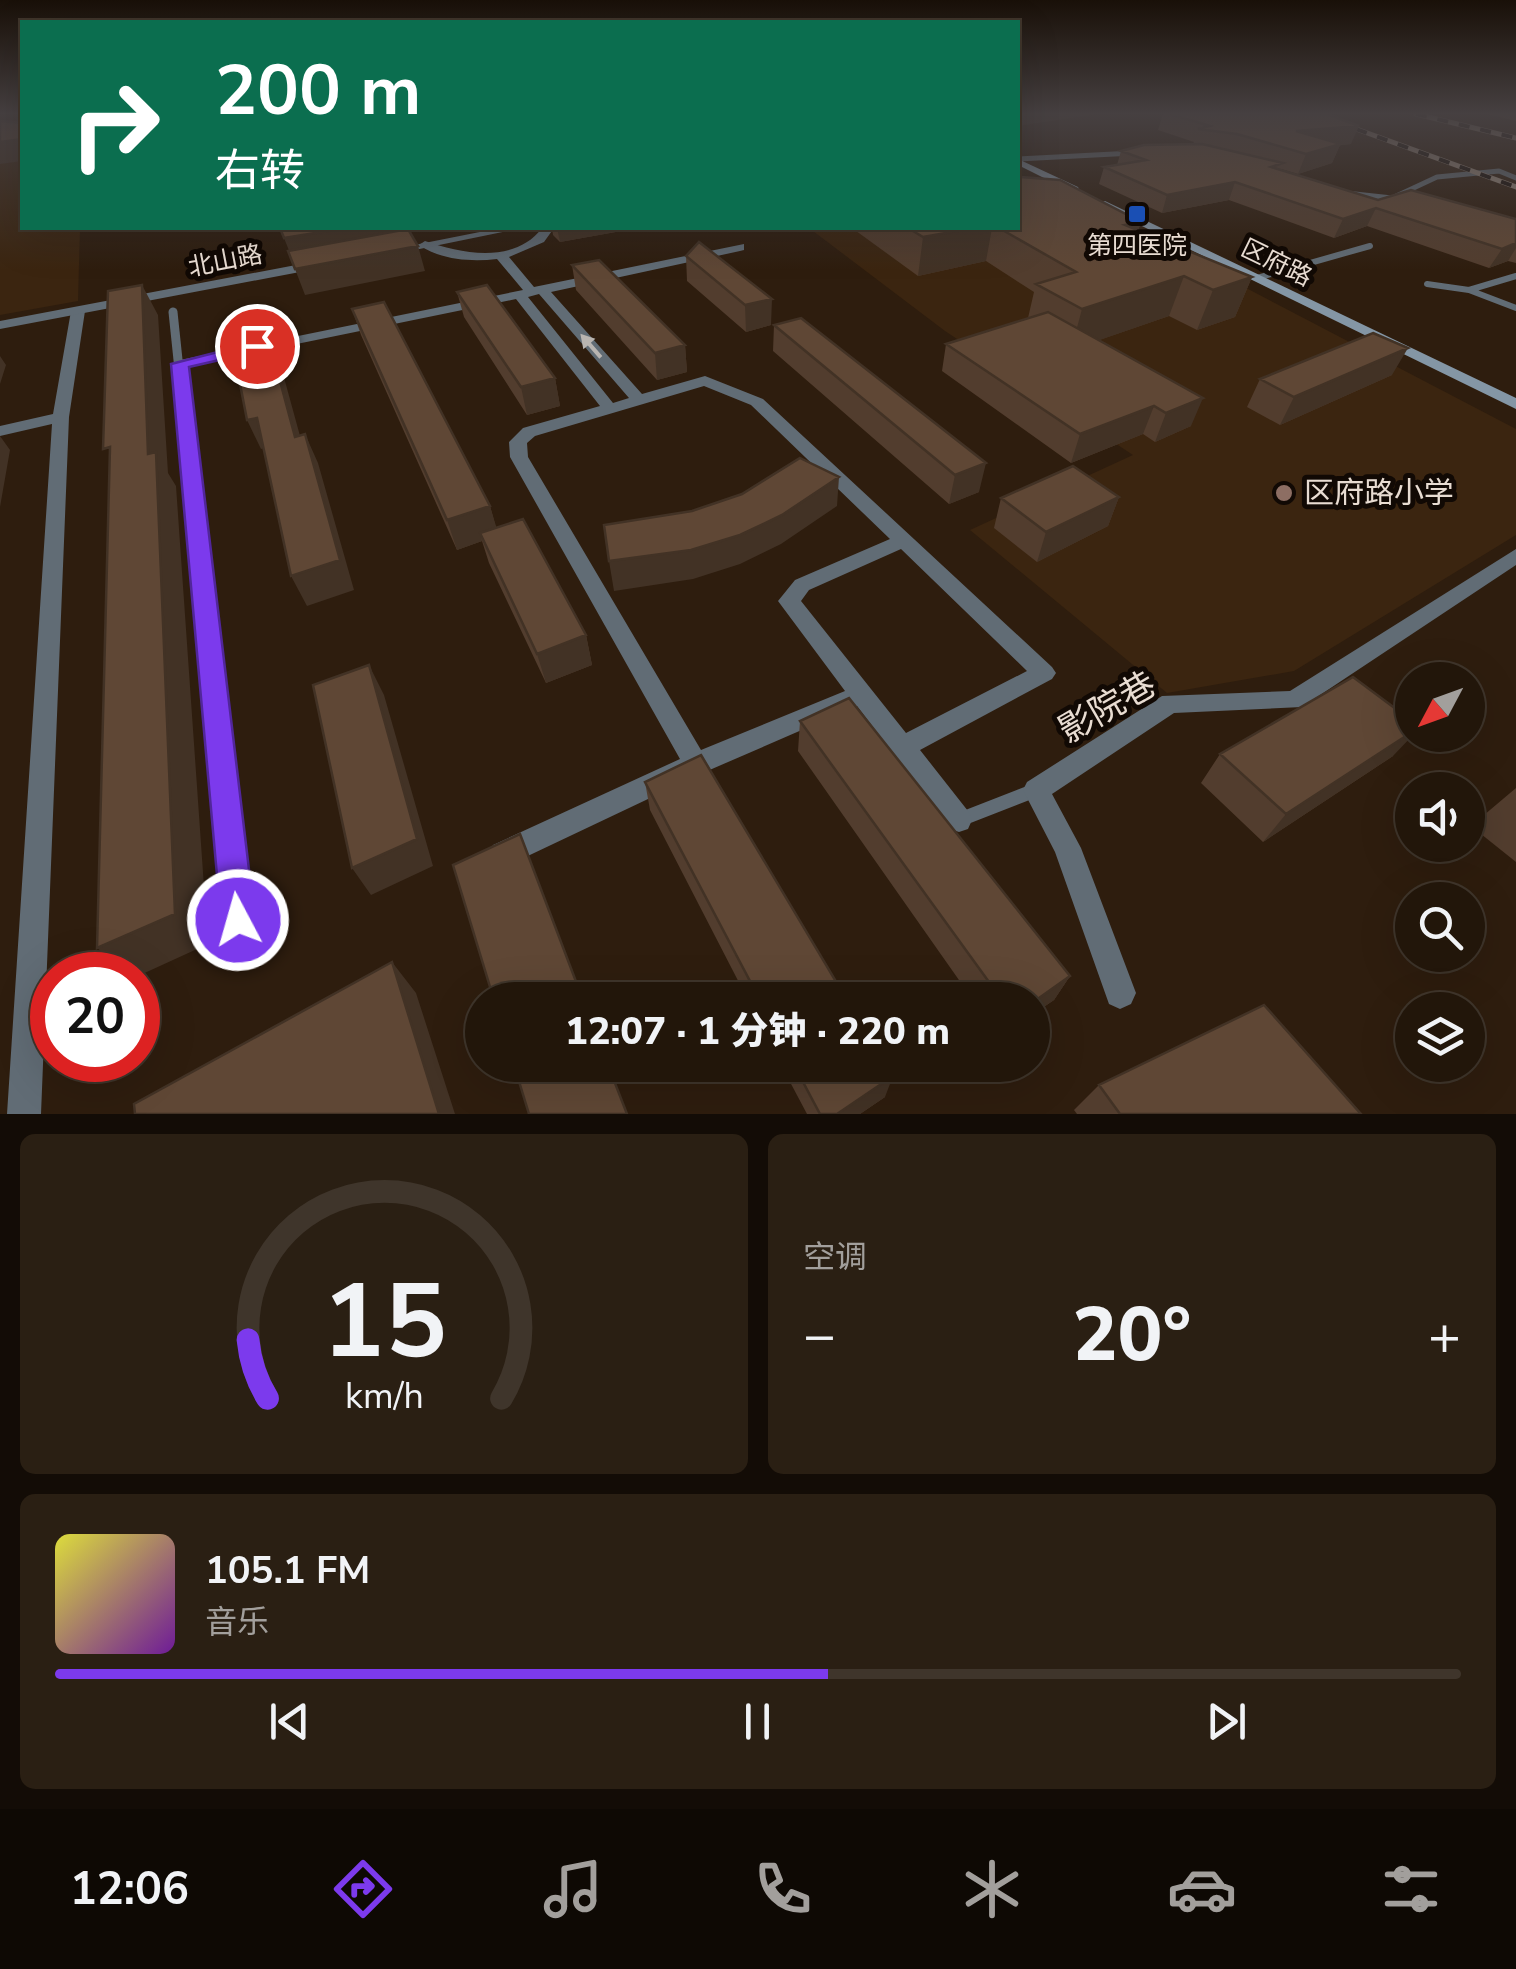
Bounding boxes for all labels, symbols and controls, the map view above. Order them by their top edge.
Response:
text: 200 m [215,43,421,139]
icon: right [50,60,180,190]
text: 右转 [215,141,305,202]
marker: 第四医院 [1126,203,1148,225]
place label: 第四医院 [1087,229,1187,263]
street label: 区府路 [1235,231,1318,295]
street label: 北山路 [185,237,265,285]
pin [215,304,300,389]
icon: arrive [230,319,285,374]
one-way arrow [580,334,603,358]
place label: 区府路小学 [1304,473,1454,514]
marker: 区府路小学 [1273,482,1295,504]
street label: 影院巷 [1050,661,1164,754]
north arrow [1395,662,1485,752]
map controls [1395,662,1485,1082]
button: sound [1395,772,1485,862]
position arrow [186,868,290,972]
button: search [1395,882,1485,972]
speed limit sign: 20 [30,952,160,1082]
button: layers [1395,992,1485,1082]
text: 12:07 · 1 分钟 · 220 m [565,1006,950,1057]
text: 空调 [803,1236,867,1279]
text: 15 [322,1251,446,1393]
text: 20° [1073,1284,1191,1386]
text: − [803,1298,836,1373]
text: + [1428,1298,1461,1373]
text: km/h [345,1372,423,1421]
text: 105.1 FM [205,1545,370,1596]
text: 音乐 [205,1601,269,1644]
icon: previous [262,1694,317,1749]
icon: pause [730,1694,785,1749]
icon: next [1199,1694,1254,1749]
icon: directions [328,1854,398,1924]
icon: music [538,1854,608,1924]
icon: phone [748,1854,818,1924]
icon: climate [957,1854,1027,1924]
icon: car [1167,1854,1237,1924]
icon: filters [1376,1854,1446,1924]
text: 12:06 [70,1859,189,1920]

